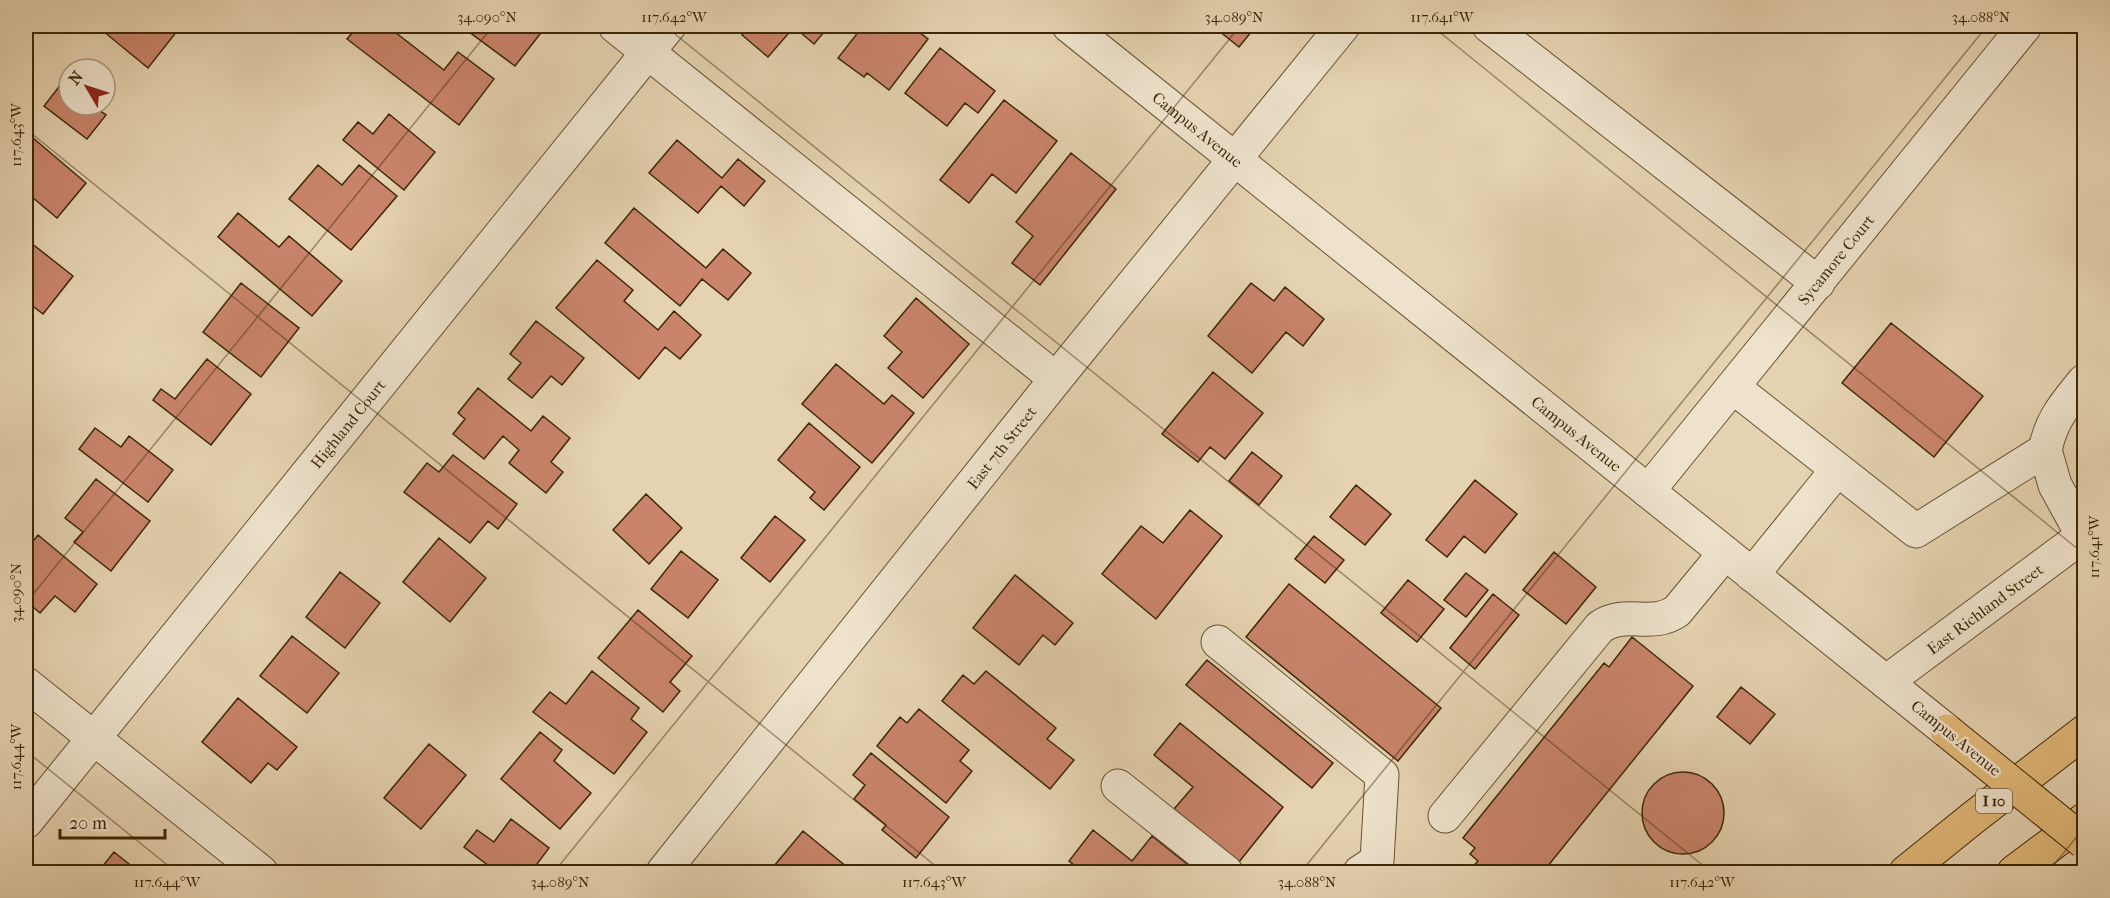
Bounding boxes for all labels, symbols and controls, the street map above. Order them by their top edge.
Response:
text: 34.090°N [457,8,517,26]
text: 117.642°W [641,8,708,26]
text: 34.089°N [1205,8,1264,26]
text: 117.641°W [1410,8,1475,26]
text: 34.088°N [1952,8,2011,26]
north arrow [57,57,117,117]
text: N [65,67,87,89]
street label: Campus Avenue [1149,87,1247,171]
text: 117.643°W [7,102,25,167]
street label: Sycamore Court [1794,210,1878,308]
street label: Highland Court [306,375,389,472]
street label: Campus Avenue [1528,392,1626,476]
street label: East 7th Street [963,402,1040,493]
text: 117.641°W [2085,514,2103,579]
street label: East Richland Street [1923,559,2047,658]
text: 34.090°N [7,563,25,623]
street label: Campus Avenue [1907,696,2005,780]
text: 117.644°W [7,722,25,790]
road number: I 10 [1976,789,2012,813]
scale bar [60,802,165,840]
text: 20 m [69,813,107,834]
text: 117.644°W [134,873,202,891]
text: 34.089°N [531,873,590,891]
text: 117.643°W [902,873,967,891]
text: 34.088°N [1278,873,1337,891]
text: 117.642°W [1669,873,1736,891]

